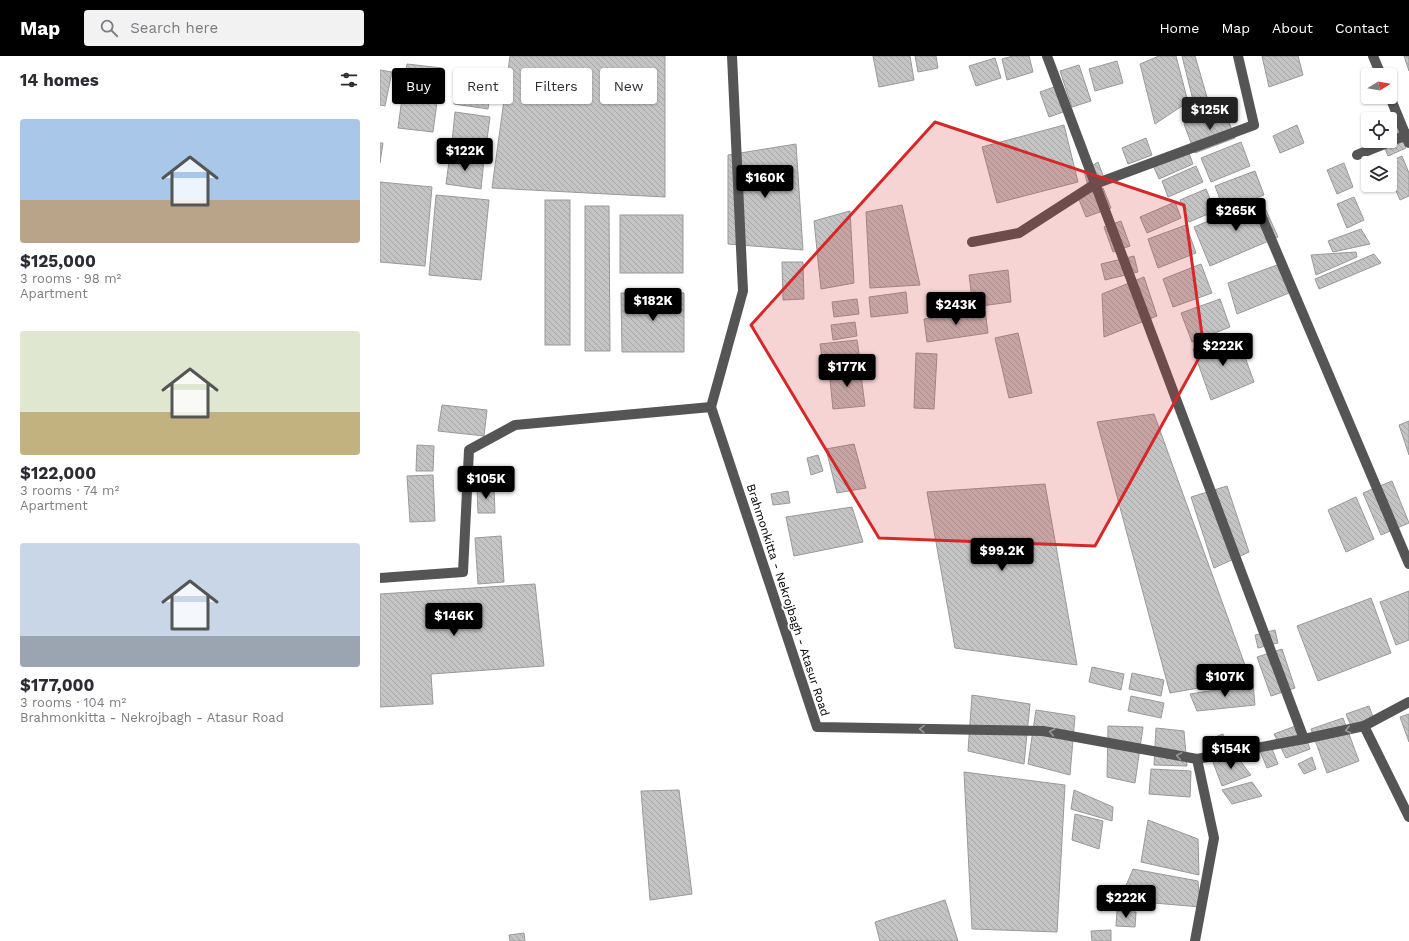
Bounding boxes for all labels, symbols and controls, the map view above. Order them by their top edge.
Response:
search box [84,10,364,46]
text: Map [20,17,60,40]
icon: search [98,17,120,39]
text: Search here [130,19,218,37]
text: Home [1159,20,1199,36]
text: Map [1221,20,1250,36]
text: About [1272,20,1313,36]
text: Contact [1335,20,1389,36]
chip: Buy [392,68,445,104]
chip: Rent [453,68,513,104]
chip: Filters [521,68,592,104]
chip: New [600,68,657,104]
north arrow [1361,68,1397,104]
map controls [1361,68,1397,192]
icon: filters [338,69,360,91]
text: 14 homes [20,70,99,90]
pin: $125K [1182,97,1238,131]
text: $125K [1191,102,1229,117]
button: locate [1361,112,1397,148]
pin: $122K [437,138,493,172]
text: $122K [446,143,484,158]
icon: home [154,145,226,217]
button: layers [1361,156,1397,192]
pin: $160K [737,165,793,199]
text: $160K [745,170,785,185]
pin: $265K [1208,198,1264,232]
text: $265K [1216,203,1256,218]
text: $125,000 [20,251,96,271]
text: 3 rooms · 98 m² [20,271,121,286]
text: Apartment [20,286,88,301]
pin: $182K [625,288,681,322]
pin: $243K [928,292,984,326]
text: $182K [634,293,672,308]
text: $243K [935,297,977,312]
pin: $222K [1195,333,1251,367]
text: $222K [1203,338,1243,353]
pin: $177K [819,354,875,388]
icon: home [154,357,226,429]
text: $177K [828,359,866,374]
text: $122,000 [20,463,96,483]
pin: $105K [458,466,514,500]
text: $105K [467,471,505,486]
street label: Brahmonkitta - Nekrojbagh - Atasur Road [744,482,832,718]
text: 3 rooms · 74 m² [20,483,119,498]
text: Apartment [20,498,88,513]
pin: $99.2K [969,538,1035,572]
text: $99.2K [980,543,1024,558]
icon: home [154,569,226,641]
pin: $146K [426,603,482,637]
text: $146K [434,608,474,623]
pin: $107K [1197,664,1253,698]
text: $107K [1206,669,1244,684]
text: $177,000 [20,675,94,695]
text: 3 rooms · 104 m² [20,695,126,710]
text: Brahmonkitta - Nekrojbagh - Atasur Road [20,710,284,725]
one-way arrow [919,725,925,733]
one-way arrow [1345,725,1351,733]
one-way arrow [1049,729,1055,737]
pin: $154K [1203,736,1259,770]
text: $154K [1212,741,1250,756]
one-way arrow [1176,752,1183,761]
pin: $222K [1098,885,1154,919]
text: $222K [1106,890,1146,905]

